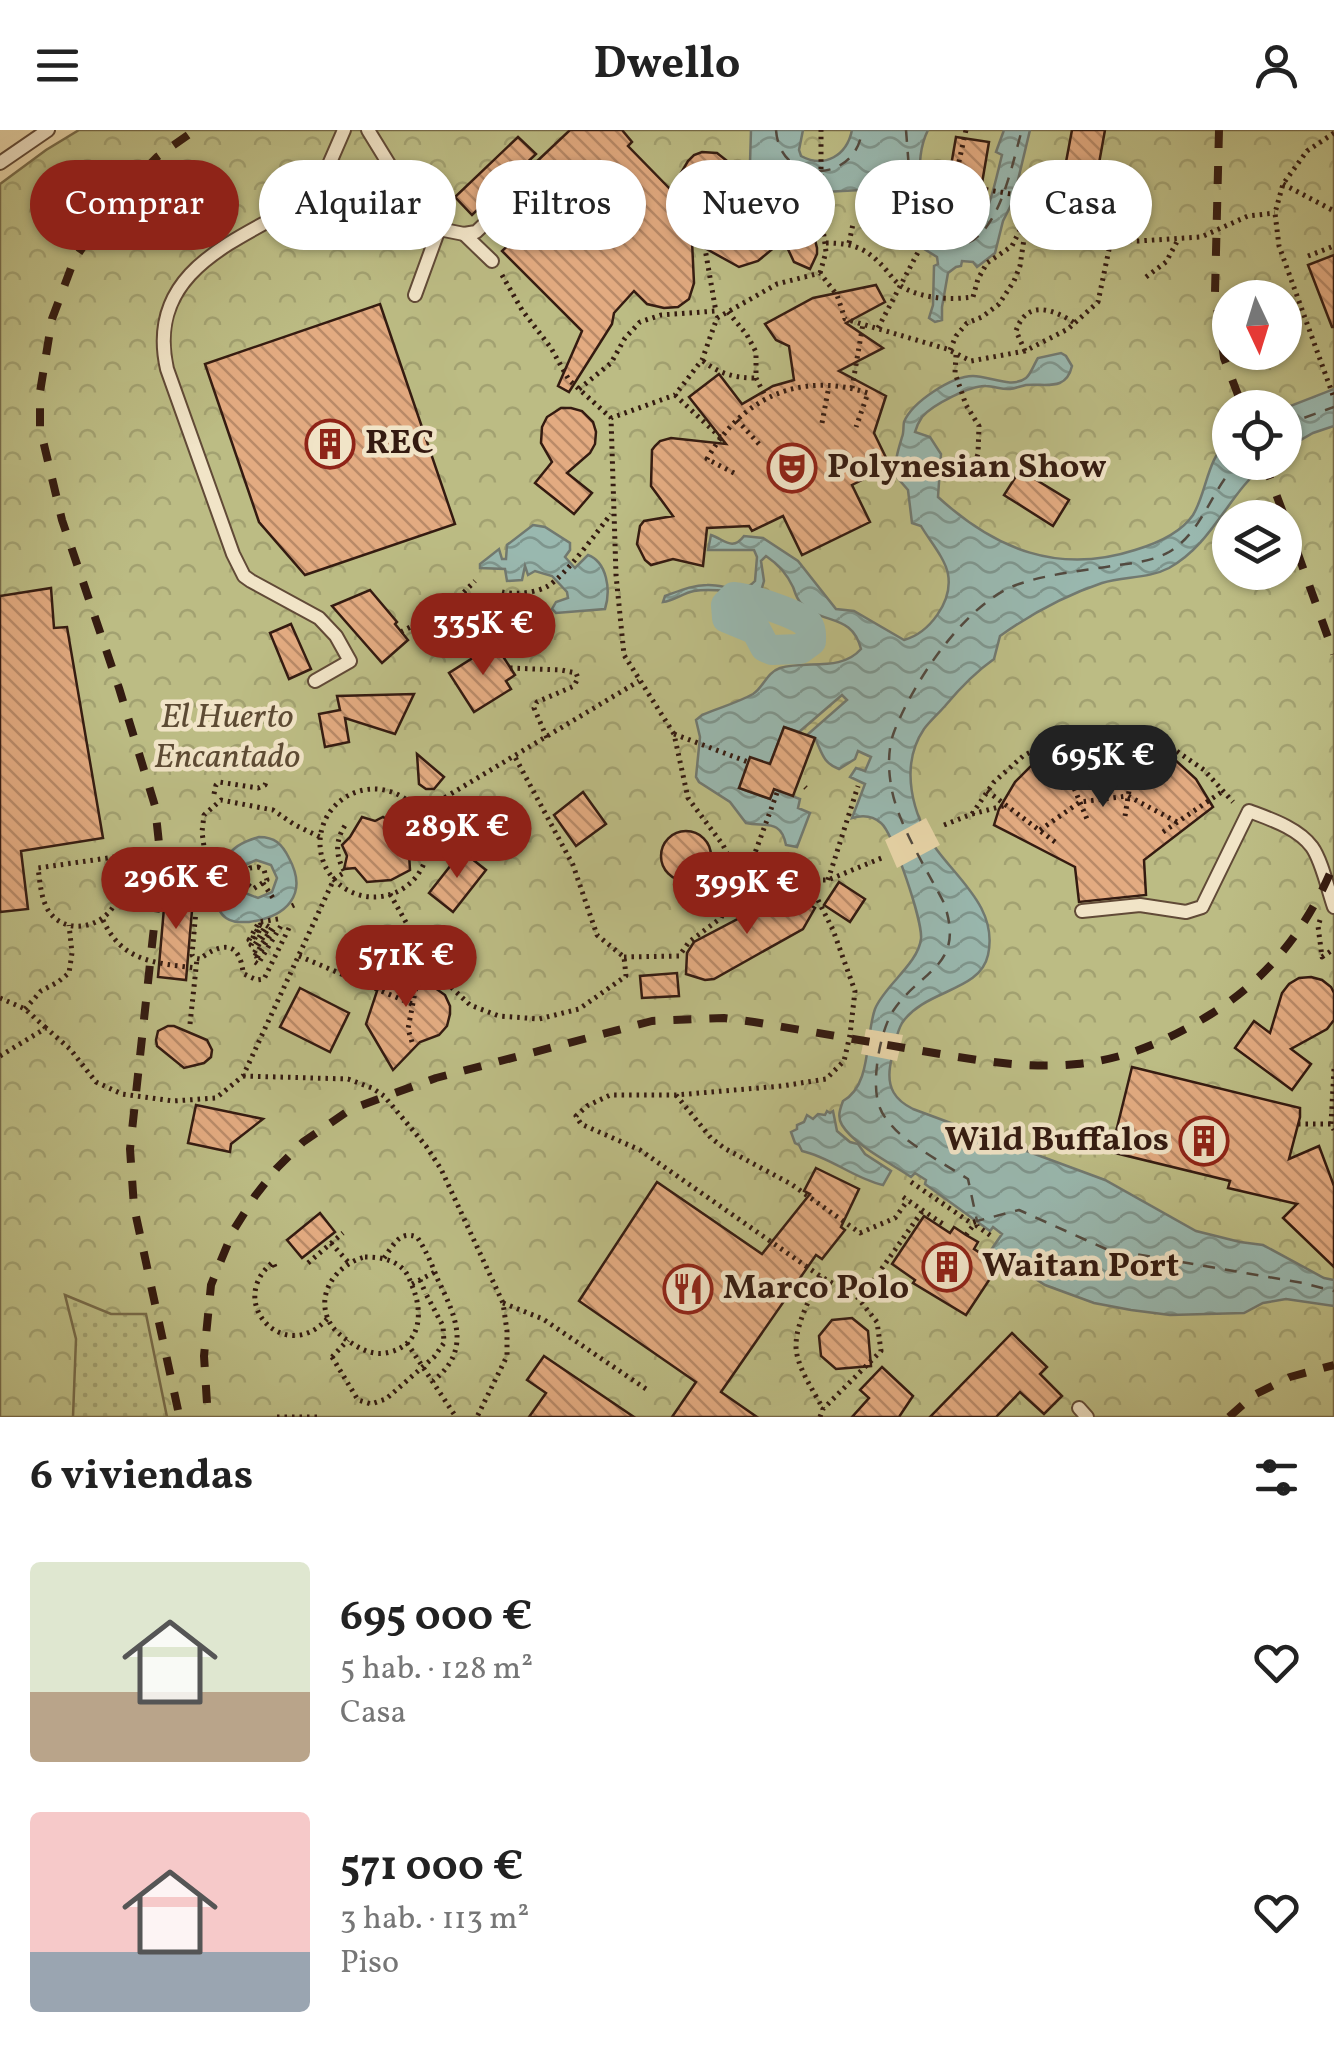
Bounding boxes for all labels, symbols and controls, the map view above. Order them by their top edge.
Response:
text: Dwello [593,34,741,97]
icon: menu [30,38,85,93]
icon: person [1249,38,1304,93]
chip: Comprar [30,160,239,250]
chip: Alquilar [259,160,456,250]
chip: Filtros [476,160,646,250]
chip: Nuevo [666,160,835,250]
chip: Piso [855,160,990,250]
chip: Casa [1010,160,1152,250]
north arrow [1212,280,1302,370]
map controls [1212,280,1302,590]
button: locate [1212,390,1302,480]
building icon: REC [304,418,356,470]
place label: REC [365,420,434,468]
theatre icon: Polynesian Show [766,442,818,494]
place label: Polynesian Show [827,444,1107,492]
button: layers [1212,500,1302,590]
pin: 335K € [402,593,564,678]
text: 335K € [432,603,534,647]
park label: El Huerto Encantado [154,694,300,782]
pin: 695K € [1022,725,1184,810]
text: 695K € [1051,735,1155,779]
pin: 289K € [376,796,538,881]
text: 289K € [405,806,509,850]
pin: 296K € [95,847,257,932]
pin: 399K € [666,852,828,937]
text: 296K € [123,857,229,901]
text: 399K € [695,862,799,906]
pin: 571K € [325,925,487,1010]
text: 571K € [358,935,454,979]
building icon: Wild Buffalos [1178,1115,1230,1167]
place label: Wild Buffalos [945,1117,1169,1165]
building icon: Waitan Port [921,1241,973,1293]
place label: Waitan Port [982,1243,1179,1291]
restaurant icon: Marco Polo [662,1263,714,1315]
place label: Marco Polo [723,1265,909,1313]
text: 6 viviendas [30,1448,253,1507]
icon: filters [1249,1450,1304,1505]
text: 695 000 € [340,1589,532,1648]
icon: home [110,1602,230,1722]
icon: heart [1249,1635,1304,1690]
text: 5 hab. · 128 m² [340,1648,533,1692]
text: Casa [340,1692,406,1736]
text: 571 000 € [340,1839,523,1898]
icon: home [110,1852,230,1972]
icon: heart [1249,1885,1304,1940]
text: 3 hab. · 113 m² [340,1898,529,1942]
text: Piso [340,1942,399,1986]

